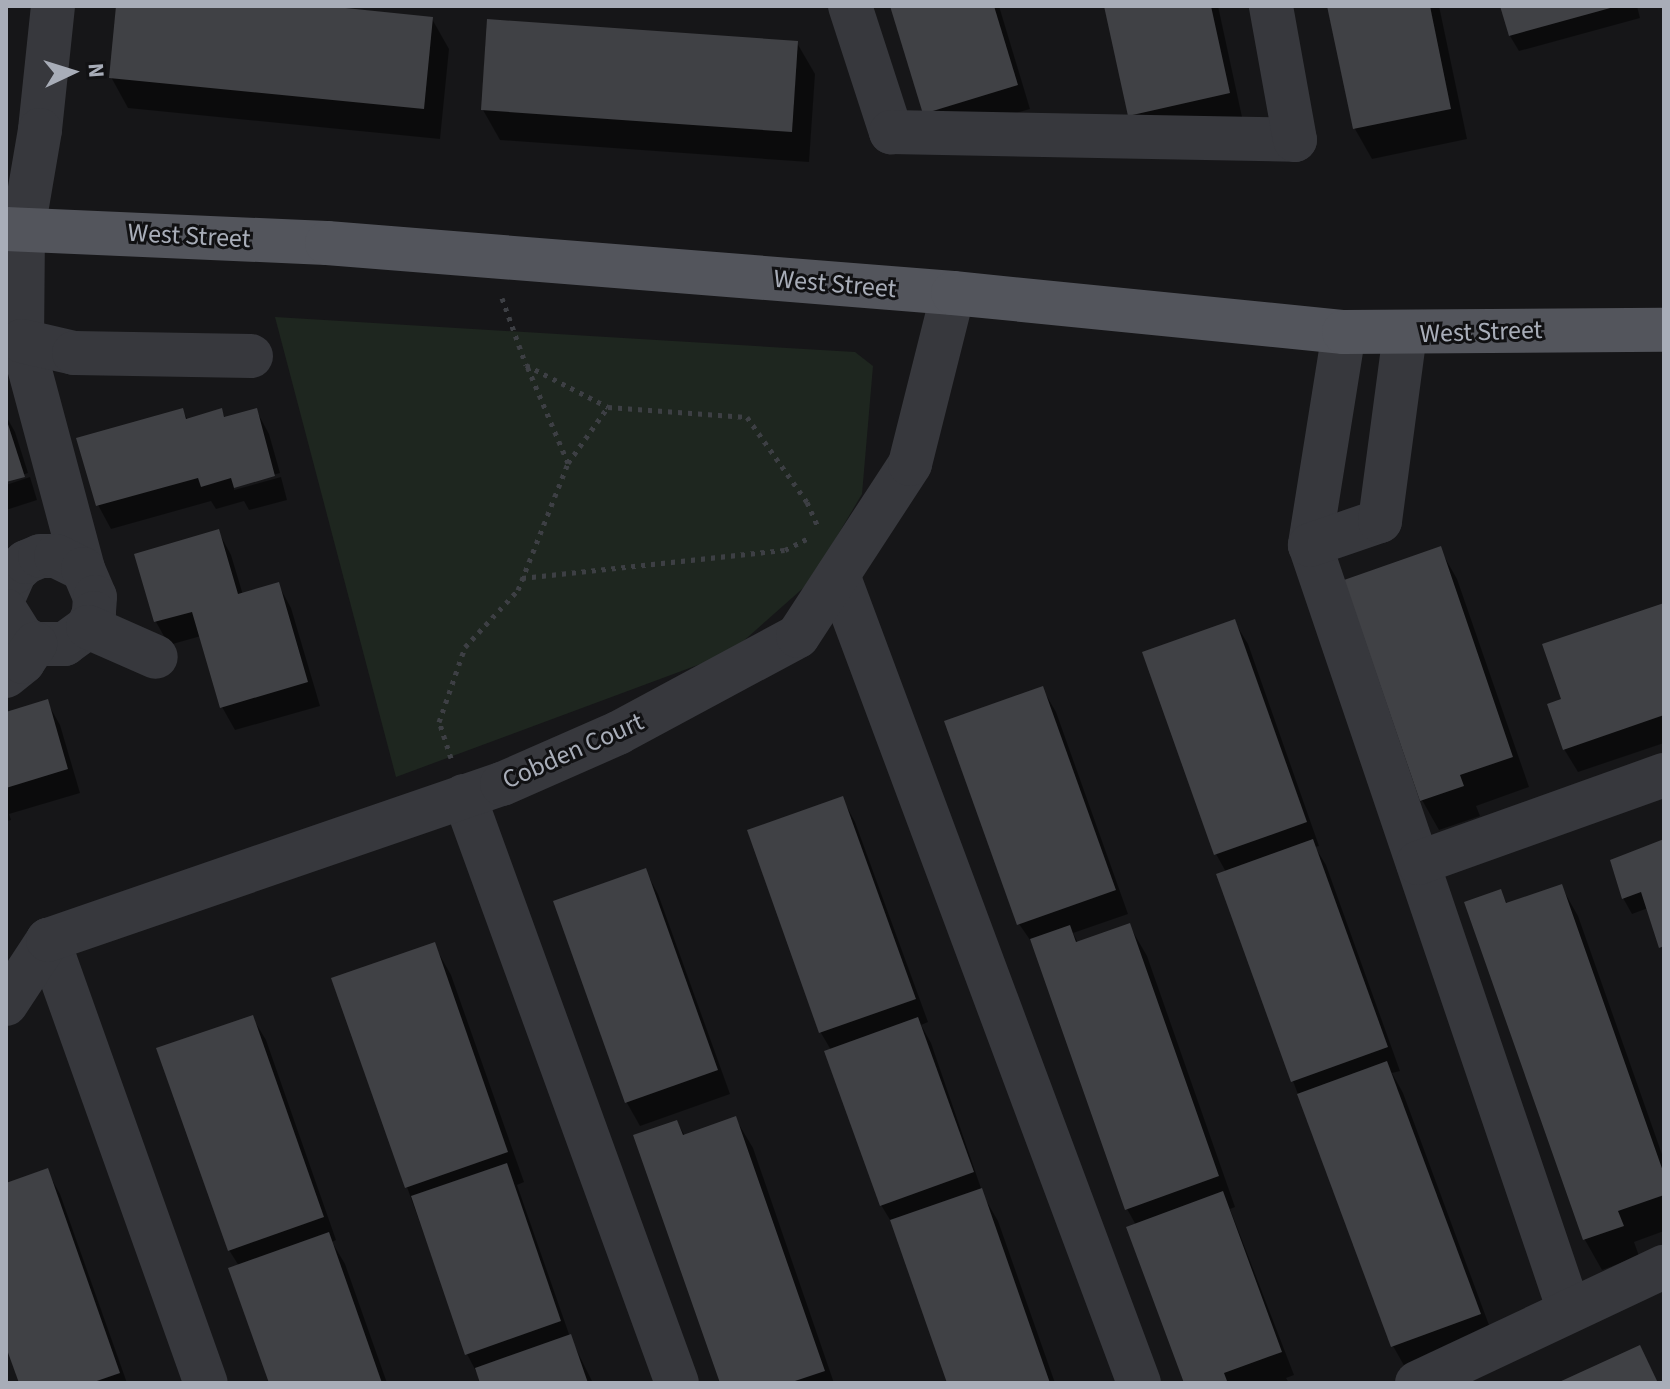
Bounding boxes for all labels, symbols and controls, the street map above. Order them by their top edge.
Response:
north arrow [32,32,112,112]
text: N [79,62,112,79]
street label: West Street [127,217,251,255]
street label: West Street [772,263,898,305]
street label: West Street [1419,314,1543,350]
street label: Cobden Court [498,706,648,796]

